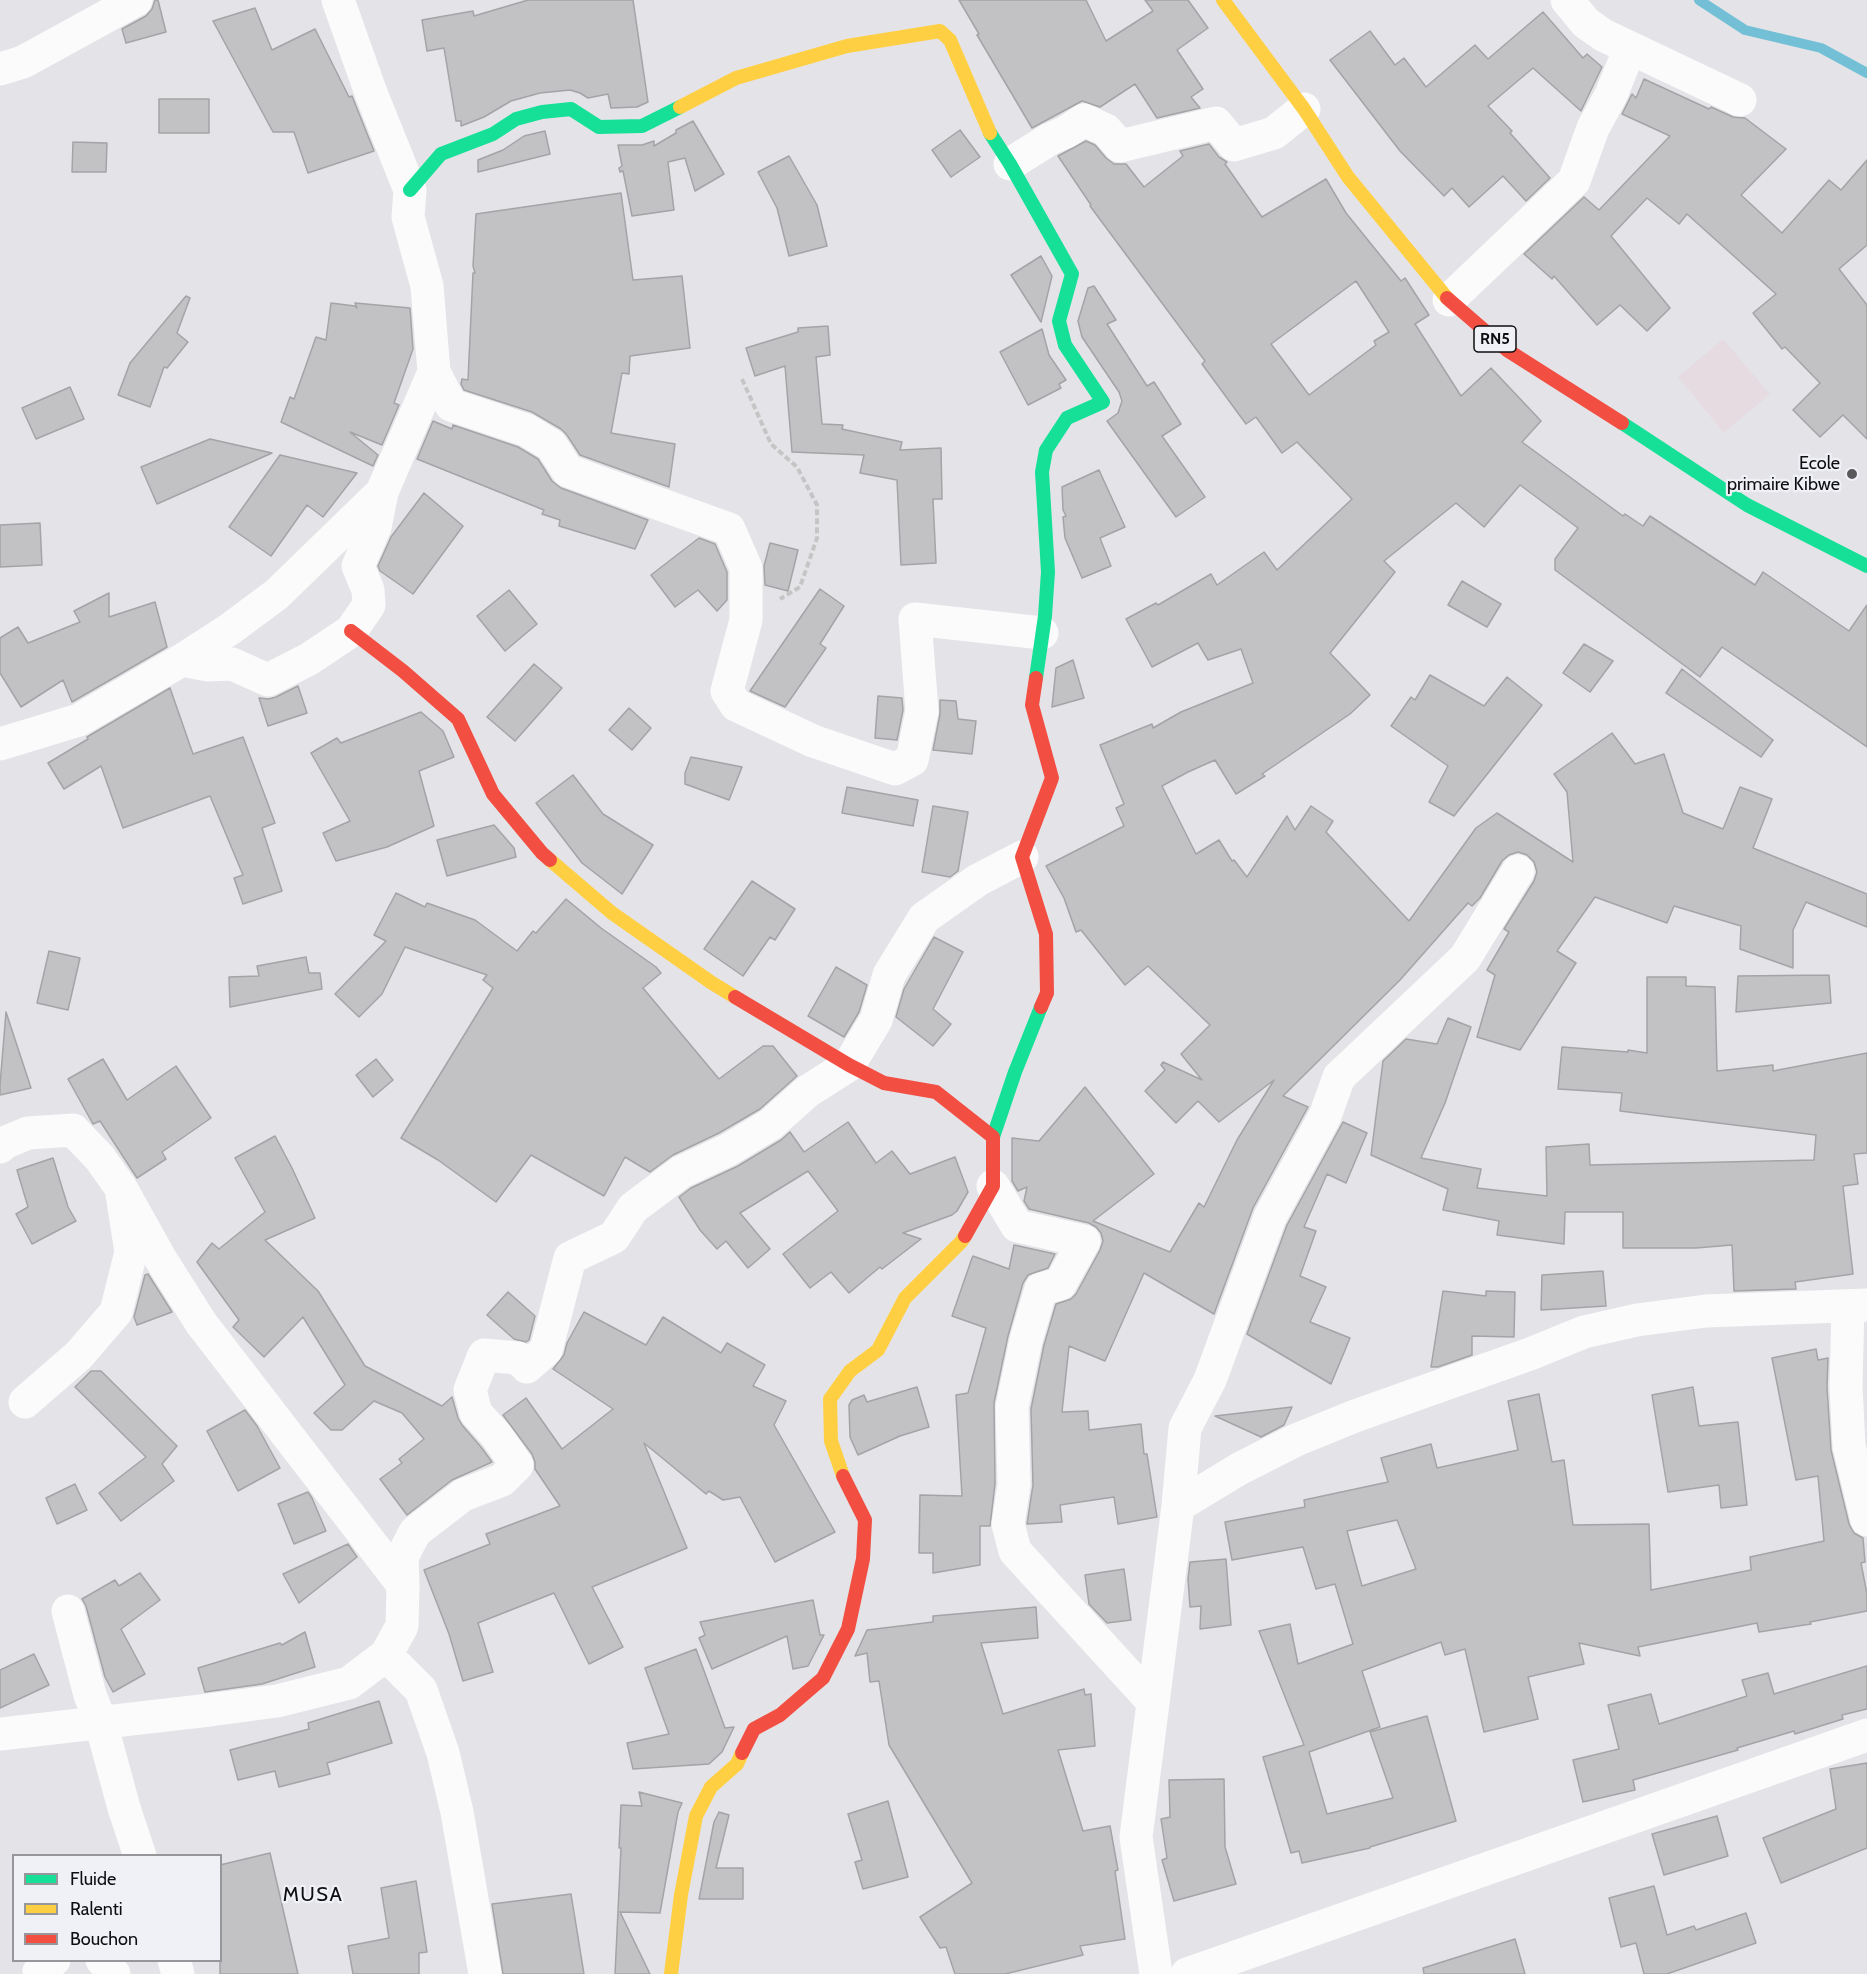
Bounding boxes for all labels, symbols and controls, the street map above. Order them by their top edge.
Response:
road number: RN5 [1474,326,1516,352]
place label: Ecole primaire Kibwe [1727,453,1840,496]
marker: Ecole primaire Kibwe [1845,467,1859,481]
legend [12,1854,222,1962]
text: Fluide [70,1868,116,1890]
district label: MUSA [283,1883,343,1907]
text: Ralenti [70,1898,123,1920]
text: Bouchon [70,1928,138,1950]

